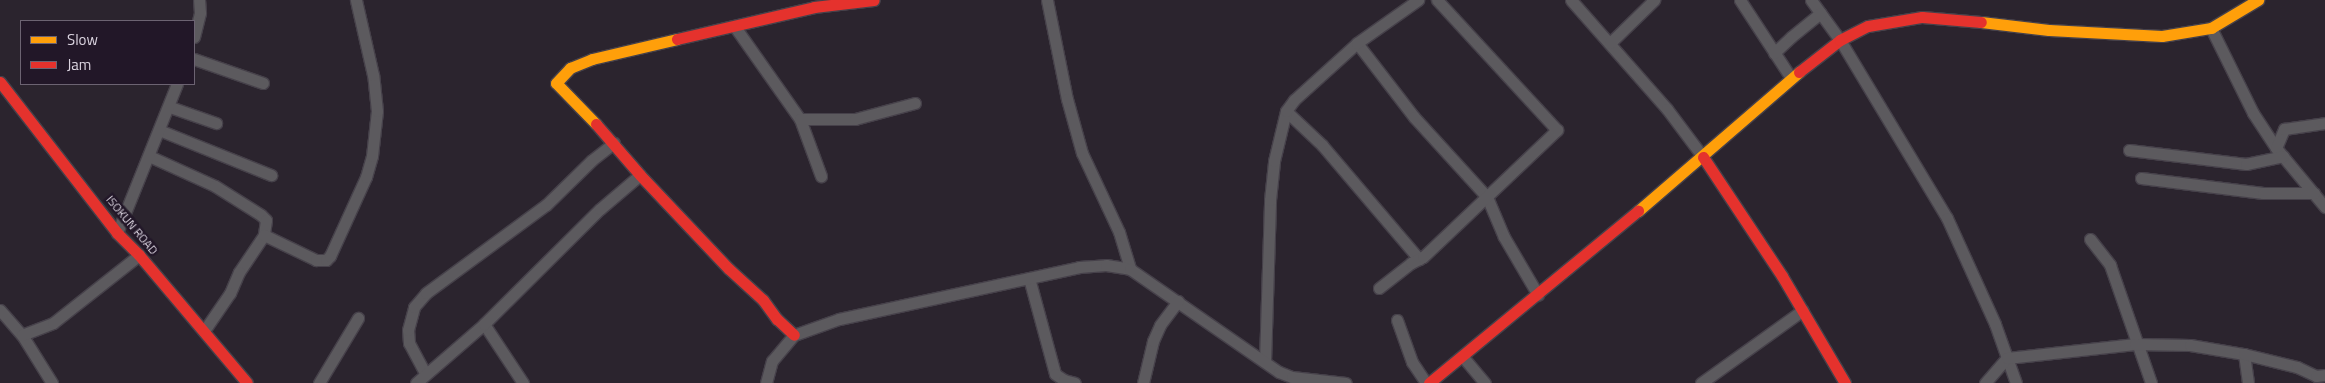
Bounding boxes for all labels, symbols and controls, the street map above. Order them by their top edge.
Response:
legend [20,20,195,85]
text: Slow [67,28,98,51]
text: Jam [67,53,91,76]
street label: ISOKUN ROAD [103,193,161,257]

